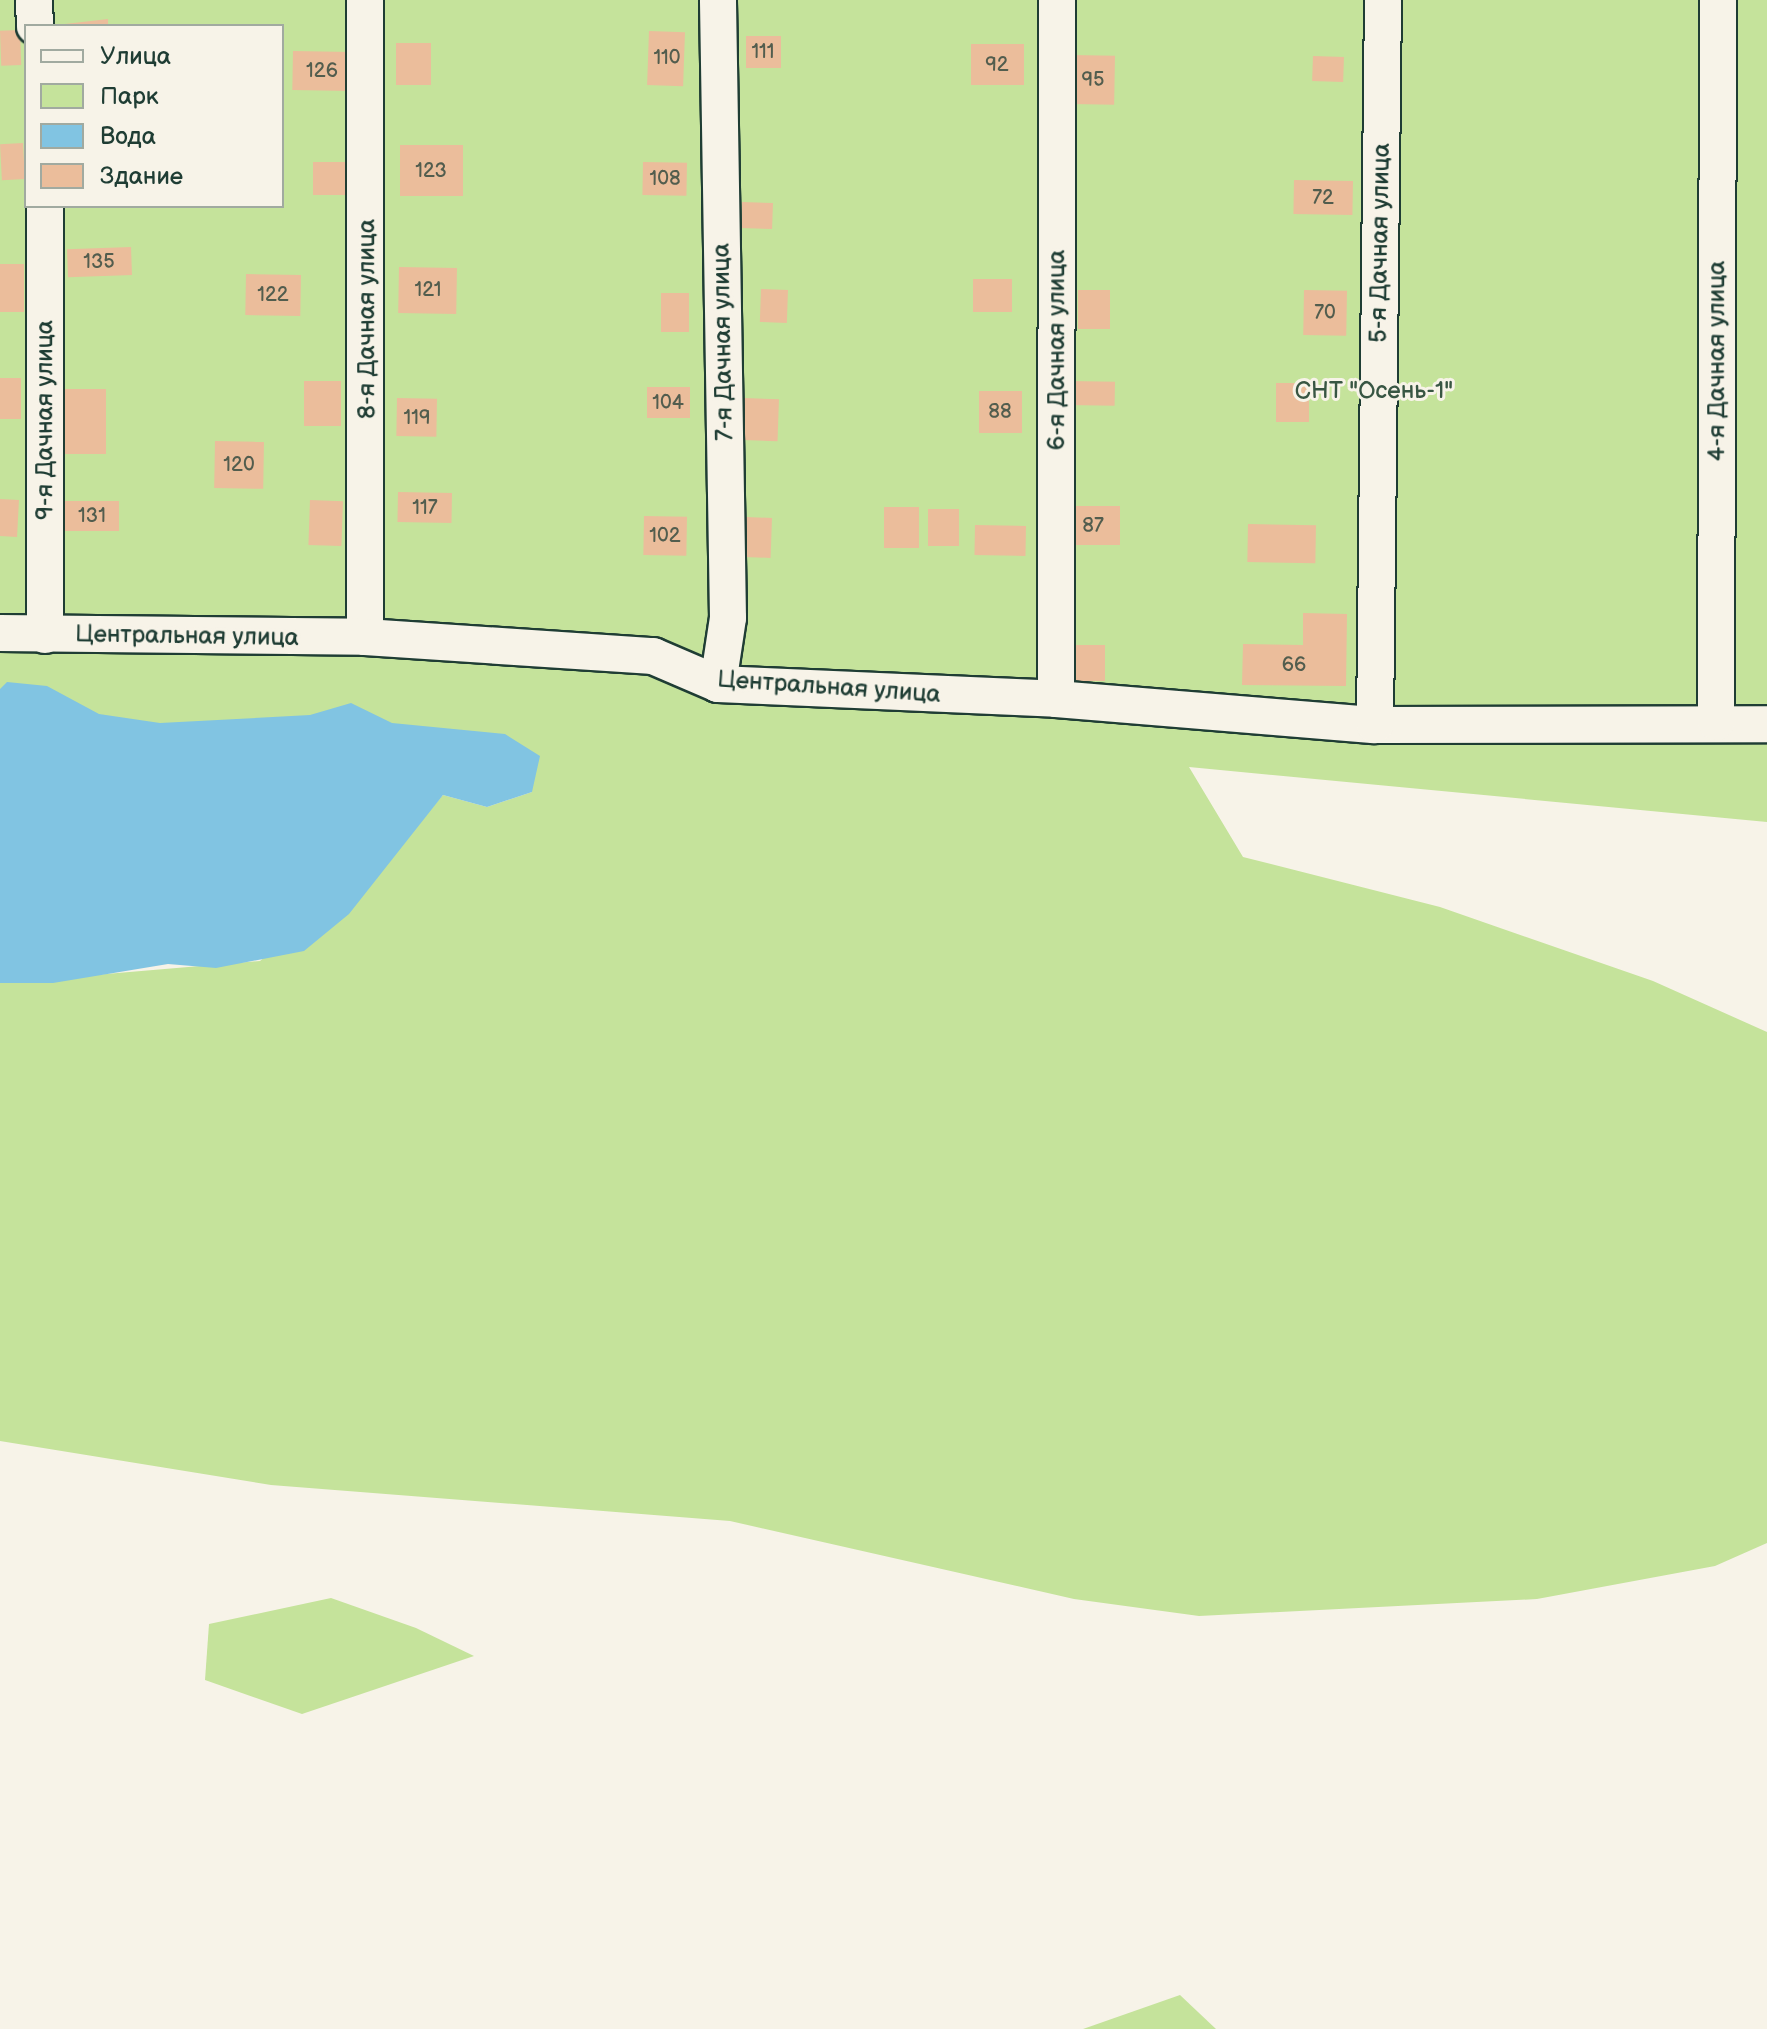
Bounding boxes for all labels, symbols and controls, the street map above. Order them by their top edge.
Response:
legend [24,24,284,208]
house number: 111 [751,40,775,64]
text: Улица [100,42,171,71]
house number: 110 [653,46,681,70]
house number: 92 [985,53,1009,77]
house number: 126 [306,59,338,83]
house number: 95 [1081,68,1105,92]
text: Парк [100,82,158,111]
text: Вода [100,122,156,151]
street label: 5-я Дачная улица [1364,143,1396,343]
house number: 123 [415,159,447,183]
text: Здание [100,162,183,191]
house number: 108 [649,167,681,191]
house number: 72 [1312,186,1334,210]
street label: 8-я Дачная улица [353,219,381,419]
street label: 7-я Дачная улица [707,243,739,441]
house number: 135 [83,250,115,274]
street label: 6-я Дачная улица [1043,250,1071,450]
street label: 4-я Дачная улица [1703,261,1731,461]
house number: 121 [415,278,441,302]
house number: 122 [257,283,289,307]
house number: 70 [1314,301,1336,325]
street label: 9-я Дачная улица [31,320,59,520]
park label: СНТ "Осень-1" [1295,377,1453,405]
house number: 104 [652,391,684,415]
house number: 88 [988,400,1012,424]
house number: 119 [403,406,431,430]
house number: 120 [223,453,255,477]
house number: 117 [412,496,438,520]
house number: 131 [78,504,106,528]
house number: 87 [1082,514,1104,538]
house number: 102 [649,524,681,548]
street label: Центральная улица [75,620,299,652]
house number: 66 [1282,653,1306,677]
street label: Центральная улица [716,665,942,709]

